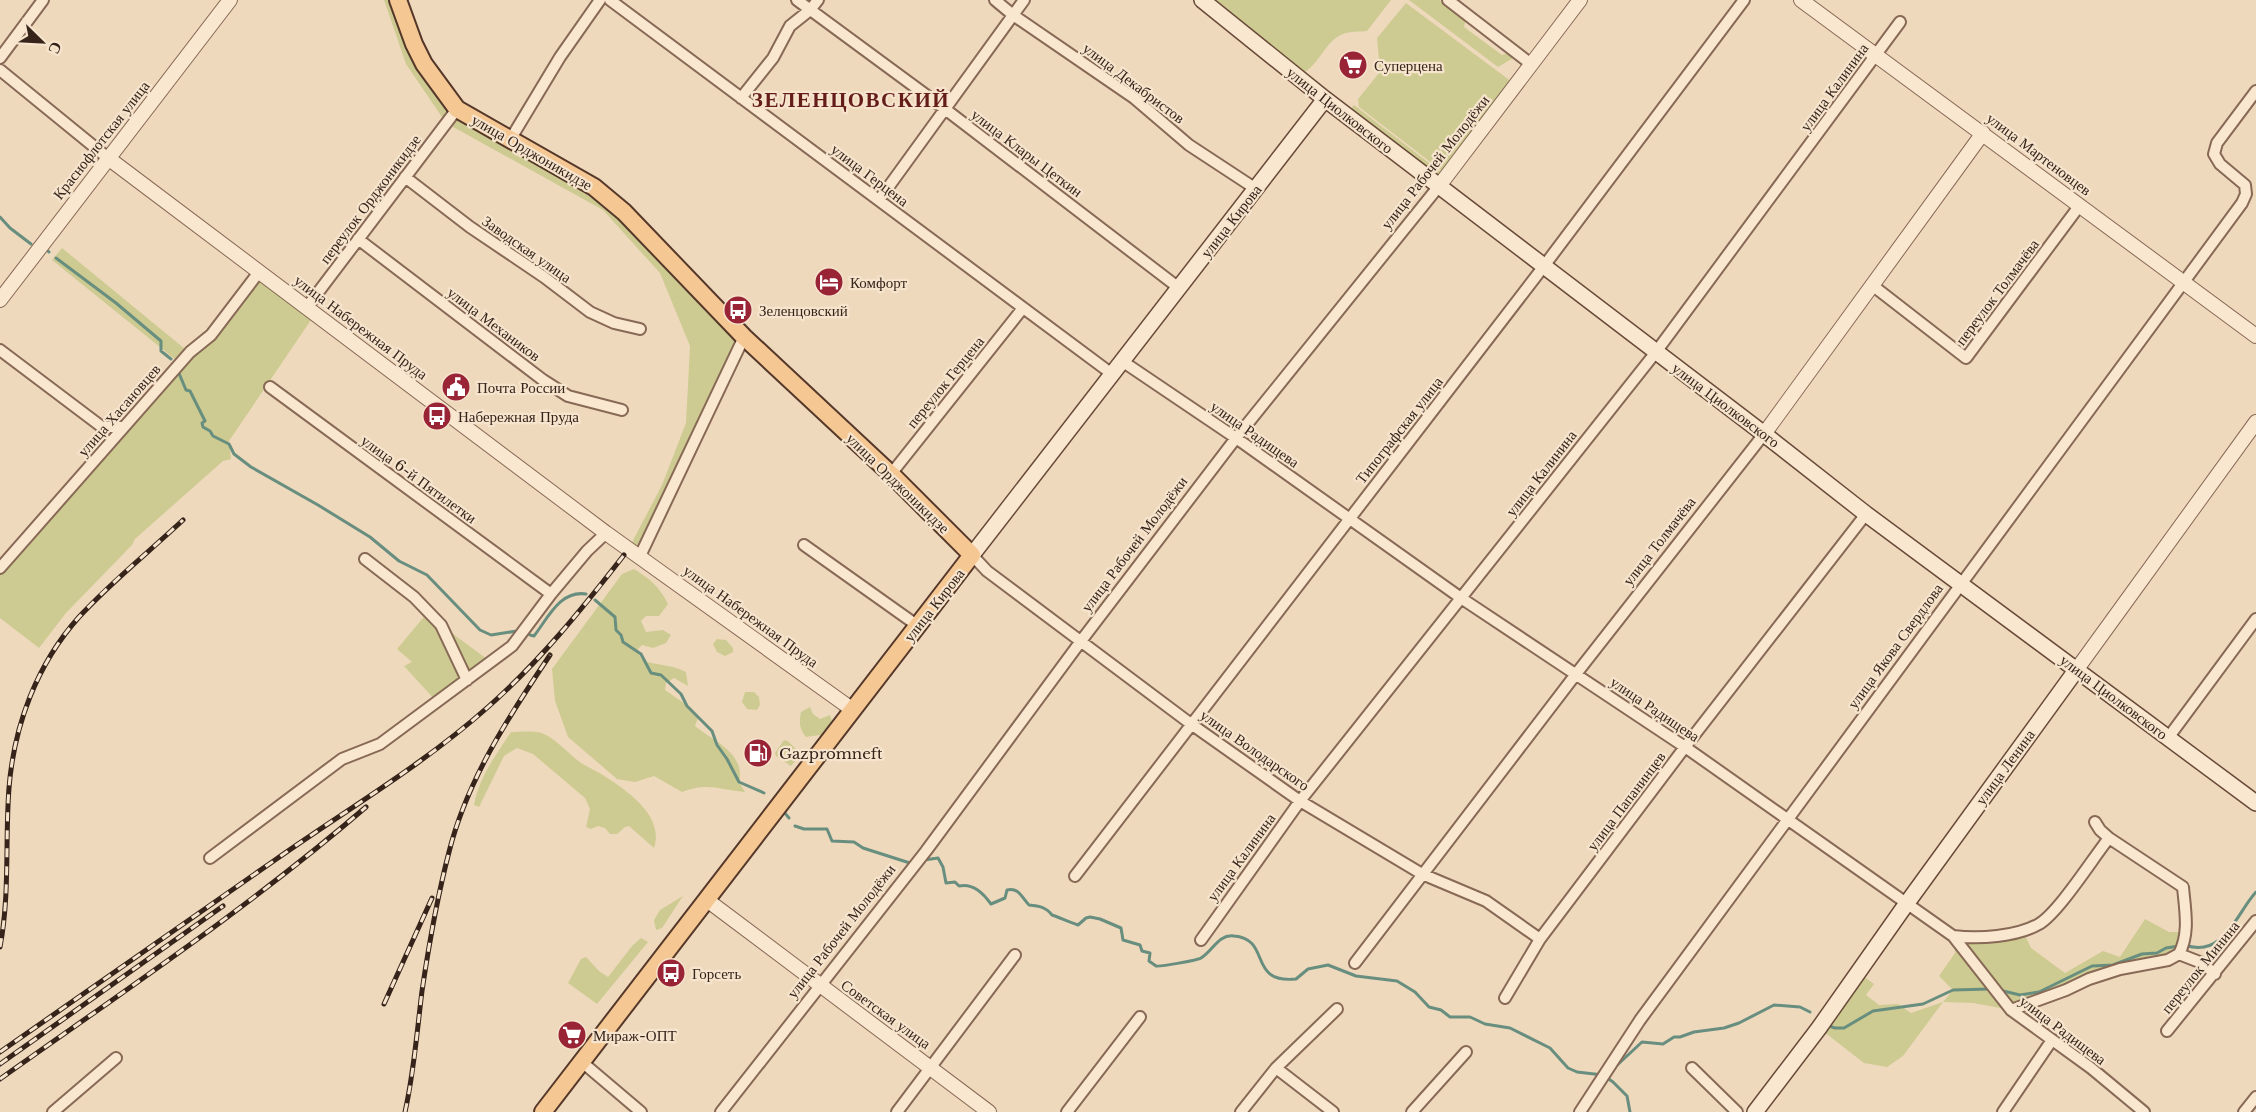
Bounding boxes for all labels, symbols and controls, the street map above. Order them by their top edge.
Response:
north arrow [12,12,72,72]
street label: улица Декабристов [1079,38,1189,128]
text: С [44,39,67,57]
street label: улица Калинина [1796,39,1873,135]
supermarket icon: Суперцена [1337,49,1369,81]
place label: Суперцена [1374,56,1443,75]
street label: улица Циолковского [1283,63,1397,157]
street label: Краснофлотская улица [49,76,154,203]
district label: ЗЕЛЕНЦОВСКИЙ [752,87,950,113]
street label: улица Рабочей Молодёжи [1377,91,1493,233]
street label: улица Клары Цеткин [967,105,1087,201]
street label: улица Мартеновцев [1983,108,2095,200]
street label: улица Орджоникидзе [468,110,596,194]
street label: переулок Орджоникидзе [315,130,425,267]
street label: улица Герцена [827,140,913,211]
street label: улица Кирова [1196,180,1266,261]
street label: Заводская улица [479,211,576,287]
street label: переулок Толмачёва [1951,235,2043,349]
hotel icon: Комфорт [813,266,845,298]
street label: улица Набережная Пруда [290,271,432,384]
place label: Комфорт [850,273,907,292]
street label: улица Механиков [444,283,544,365]
bus stop icon: Зеленцовский [722,294,754,326]
place label: Зеленцовский [759,301,848,320]
street label: переулок Герцена [902,332,988,432]
street label: улица Циолковского [1668,358,1784,452]
street label: улица Хасановцев [74,360,164,460]
public building icon: Почта России [440,371,472,403]
street label: Типографская улица [1351,372,1447,487]
place label: Почта России [477,378,565,397]
street label: улица Радищева [1207,396,1303,472]
bus stop icon: Набережная Пруда [421,400,453,432]
place label: Набережная Пруда [458,407,579,426]
street label: улица Калинина [1501,426,1581,520]
street label: улица Орджоникидзе [842,429,954,537]
street label: улица 6-й Пятилетки [357,431,481,527]
street label: улица Рабочей Молодёжи [1077,472,1191,616]
street label: улица Толмачёва [1618,493,1700,589]
street label: улица Набережная Пруда [680,561,823,672]
street label: улица Кирова [899,564,969,645]
street label: улица Якова Свердлова [1843,579,1947,712]
street label: улица Циолковского [2056,650,2172,744]
street label: улица Радищева [1607,672,1704,746]
street label: улица Володарского [1197,705,1313,795]
street label: улица Ленина [1971,725,2039,809]
fuel station icon: Gazpromneft [742,737,774,769]
place label: Gazpromneft [779,744,883,763]
street label: улица Папанинцев [1583,748,1669,854]
street label: улица Калинина [1203,809,1280,905]
street label: улица Рабочей Молодёжи [783,860,899,1002]
street label: переулок Минина [2157,916,2243,1017]
bus stop icon: Горсеть [655,957,687,989]
place label: Горсеть [692,964,741,983]
street label: Советская улица [837,975,935,1053]
street label: улица Радищева [2016,991,2110,1069]
supermarket icon: Мираж-ОПТ [556,1019,588,1051]
place label: Мираж-ОПТ [593,1026,677,1045]

